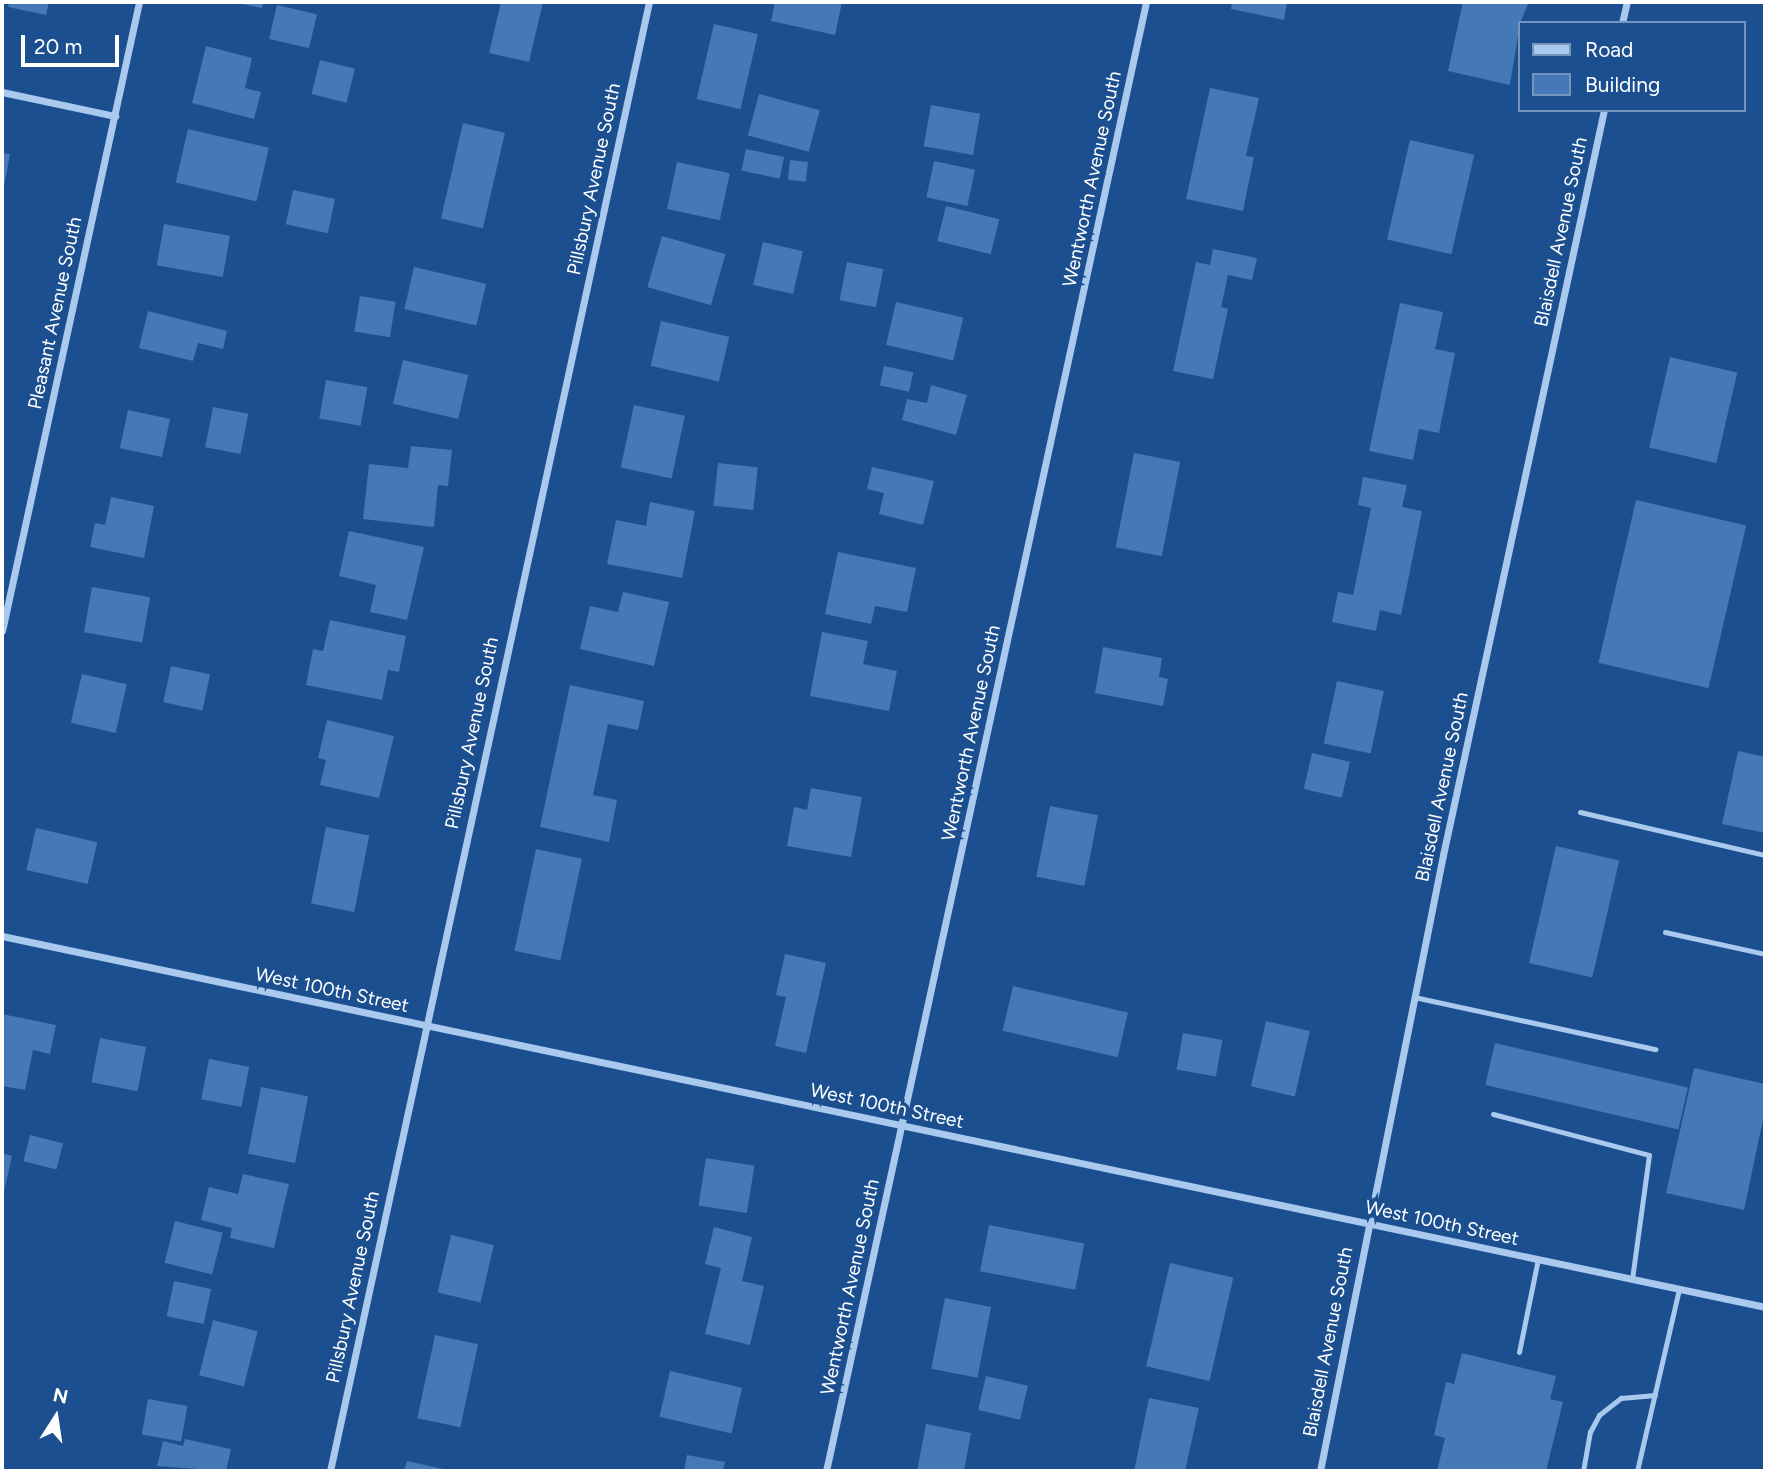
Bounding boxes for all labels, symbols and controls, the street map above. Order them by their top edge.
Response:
scale bar [24,21,122,65]
legend [1518,21,1746,112]
text: 20 m [34,34,82,59]
text: Road [1585,37,1633,62]
street label: Wentworth Avenue South [1058,69,1126,289]
text: Building [1585,72,1660,97]
street label: Pillsbury Avenue South [563,81,625,277]
street label: Blaisdell Avenue South [1530,135,1592,329]
street label: Pleasant Avenue South [23,215,87,411]
street label: Wentworth Avenue South [937,623,1005,843]
street label: Pillsbury Avenue South [441,635,503,831]
street label: Blaisdell Avenue South [1411,690,1473,884]
street label: West 100th Street [253,963,411,1017]
street label: West 100th Street [808,1079,966,1133]
street label: Wentworth Avenue South [816,1177,884,1397]
street label: Pillsbury Avenue South [322,1189,384,1385]
street label: West 100th Street [1363,1196,1521,1250]
street label: Blaisdell Avenue South [1298,1245,1358,1439]
north arrow [21,1382,91,1452]
text: N [51,1383,70,1409]

